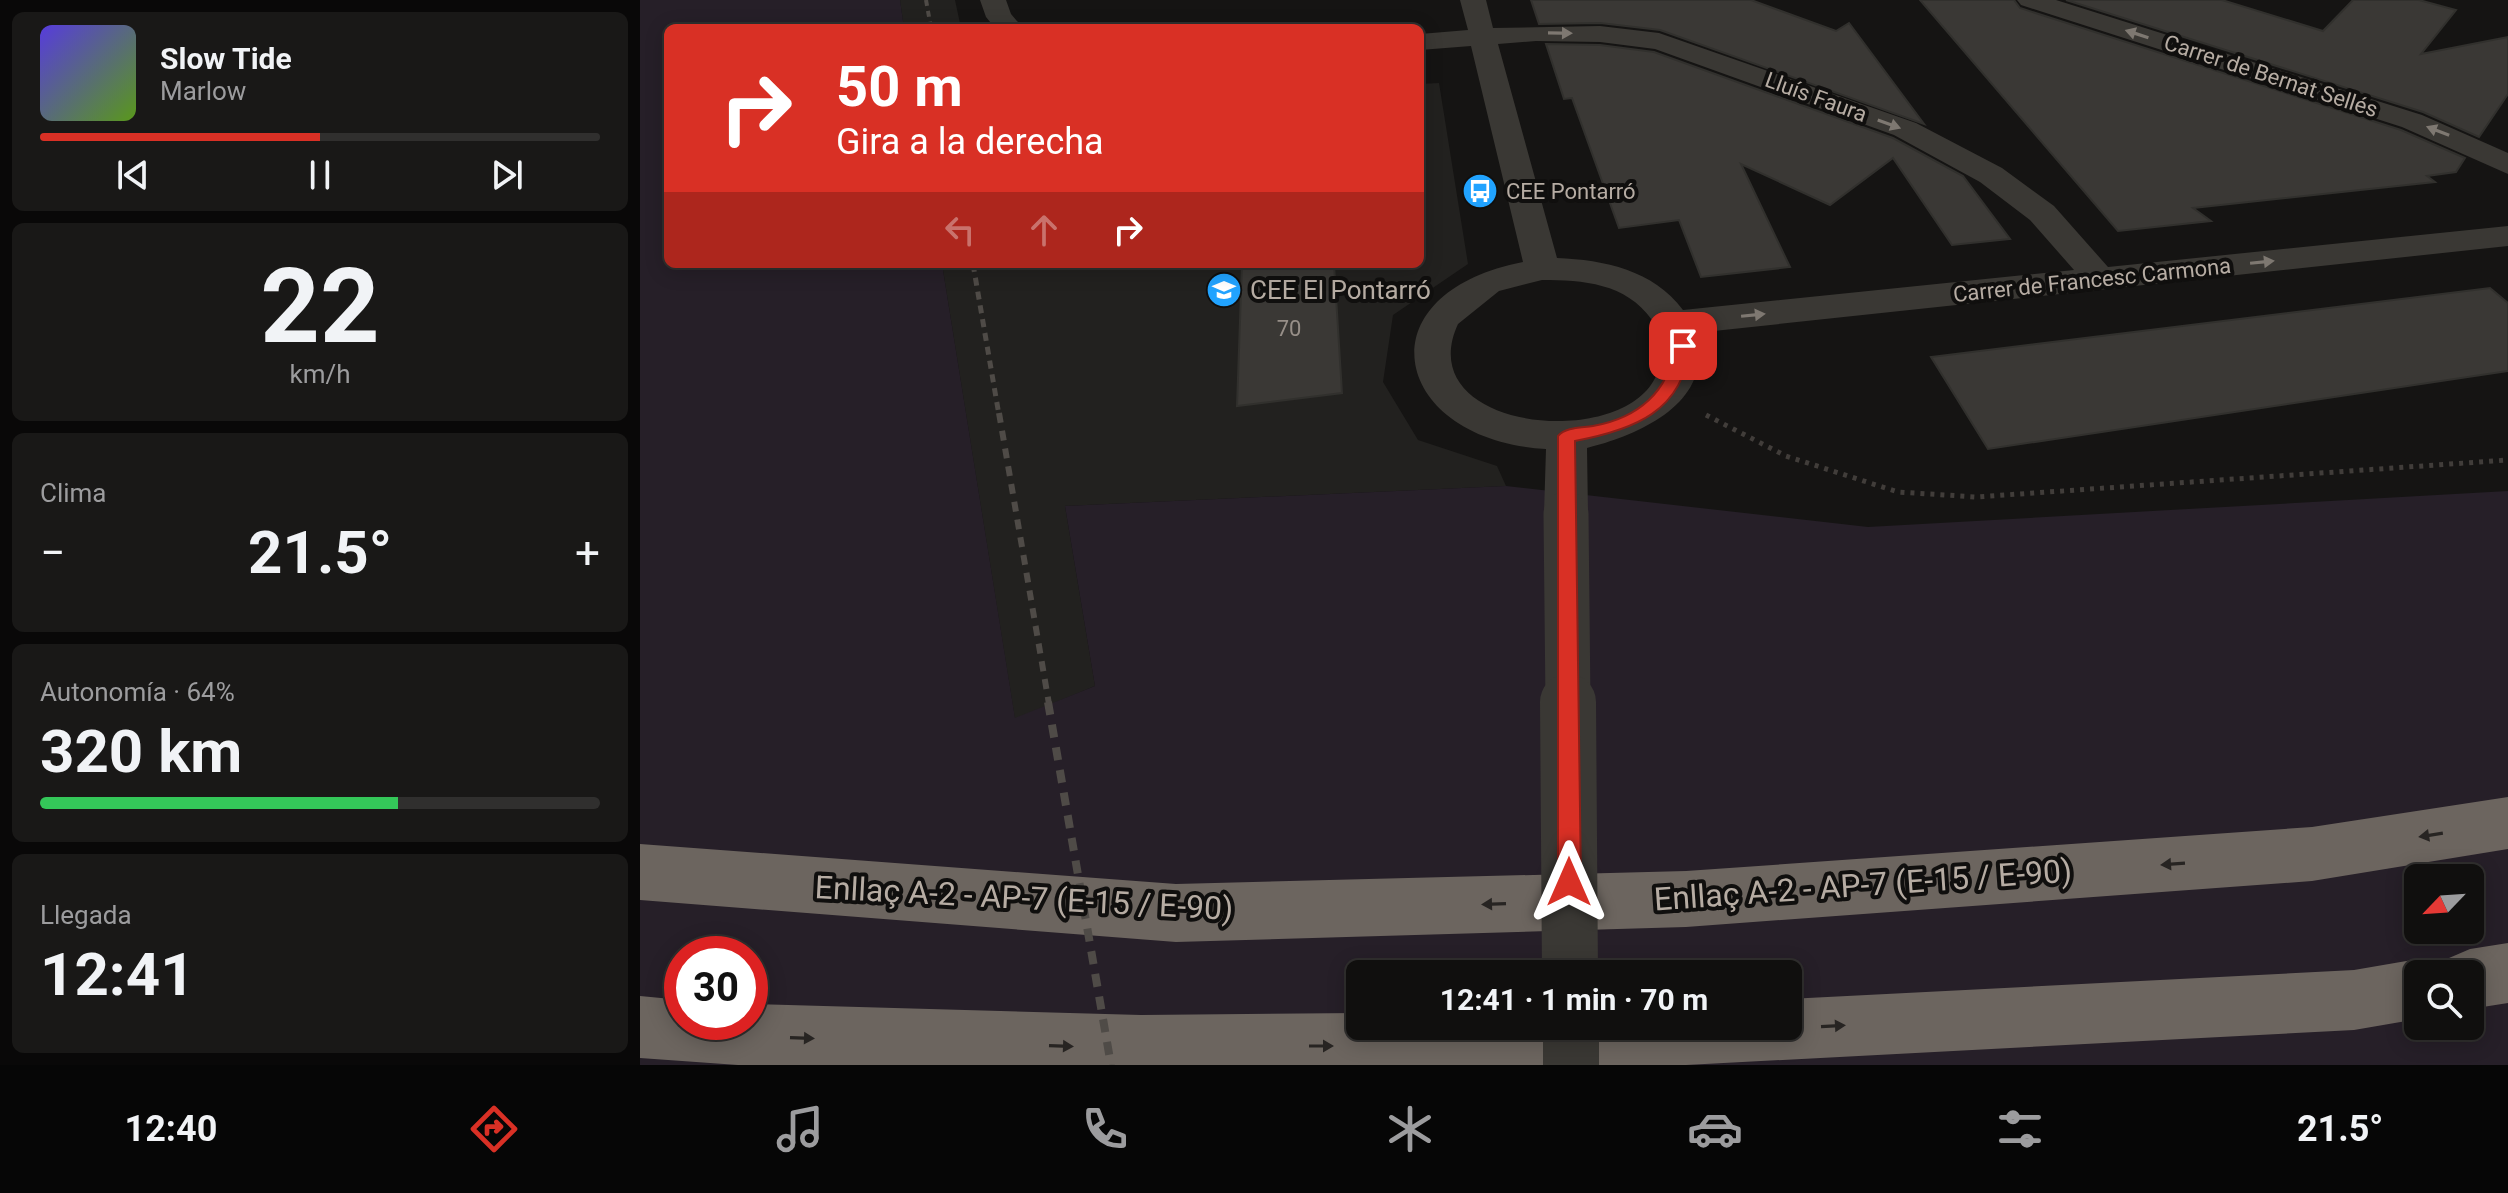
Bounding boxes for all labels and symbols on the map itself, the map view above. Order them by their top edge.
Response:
one-way arrow [1548,27,1573,39]
one-way arrow [2125,27,2149,40]
street label: Carrer de Bernat Sellés [2161,30,2381,122]
street label: Lluís Faura [1762,67,1870,127]
one-way arrow [1878,118,1902,131]
one-way arrow [2426,124,2450,137]
bus stop icon: CEE Pontarró [1461,172,1499,210]
place label: CEE Pontarró [1506,179,1636,204]
street label: Carrer de Francesc Carmona [1952,253,2232,307]
one-way arrow [2250,255,2275,268]
school or university icon: CEE El Pontarró [1205,271,1243,309]
place label: CEE El Pontarró [1250,275,1431,305]
one-way arrow [1741,308,1766,321]
pin [1649,312,1717,380]
house number: 70 [1277,316,1301,341]
one-way arrow [2418,829,2443,842]
position arrow [1527,840,1611,924]
street label: Enllaç A-2 - AP-7 (E-15 / E-90) [1653,851,2073,919]
one-way arrow [2160,858,2185,871]
north arrow [2404,864,2484,944]
street label: Enllaç A-2 - AP-7 (E-15 / E-90) [814,868,1234,928]
one-way arrow [1481,898,1506,910]
speed limit sign: 30 [664,936,768,1040]
one-way arrow [1821,1019,1846,1032]
one-way arrow [790,1032,815,1045]
one-way arrow [1049,1039,1074,1052]
one-way arrow [1309,1040,1334,1052]

